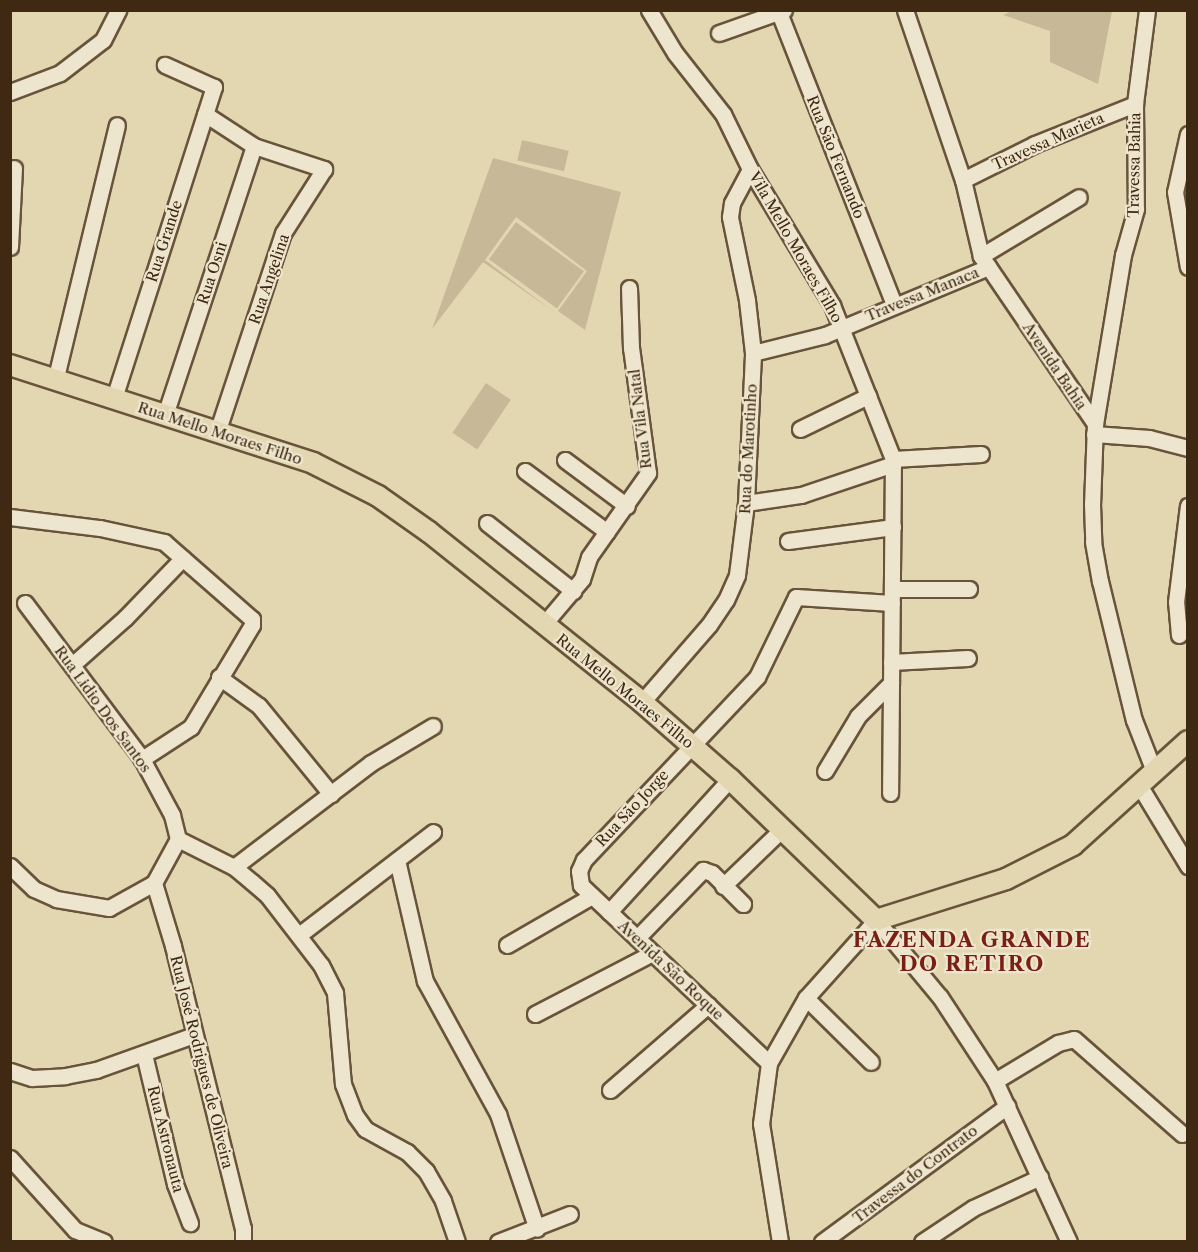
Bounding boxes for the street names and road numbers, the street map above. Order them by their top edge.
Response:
street label: Rua São Fernando [803,93,869,221]
street label: Travessa Marieta [989,108,1107,174]
street label: Travessa Bahia [1124,112,1144,218]
street label: Vila Mello Moraes Filho [745,168,847,326]
street label: Rua Grande [142,198,186,284]
street label: Rua Angelina [245,231,293,327]
street label: Rua Osni [193,239,231,307]
street label: Travessa Manaca [862,263,982,325]
street label: Avenida Bahia [1019,319,1091,413]
street label: Rua Vila Natal [625,368,655,470]
street label: Rua do Marotinho [736,383,760,515]
street label: Rua Mello Moraes Filho [136,398,304,468]
street label: Rua Mello Moraes Filho [553,630,697,752]
street label: Rua Lidio Dos Santos [51,642,155,776]
street label: Rua São Jorge [592,766,672,850]
street label: Avenida São Roque [614,916,728,1024]
street label: Rua José Rodrigues de Oliveira [167,954,237,1170]
street label: Rua Astronauta [144,1083,188,1195]
street label: Travessa do Contrato [849,1121,981,1227]

